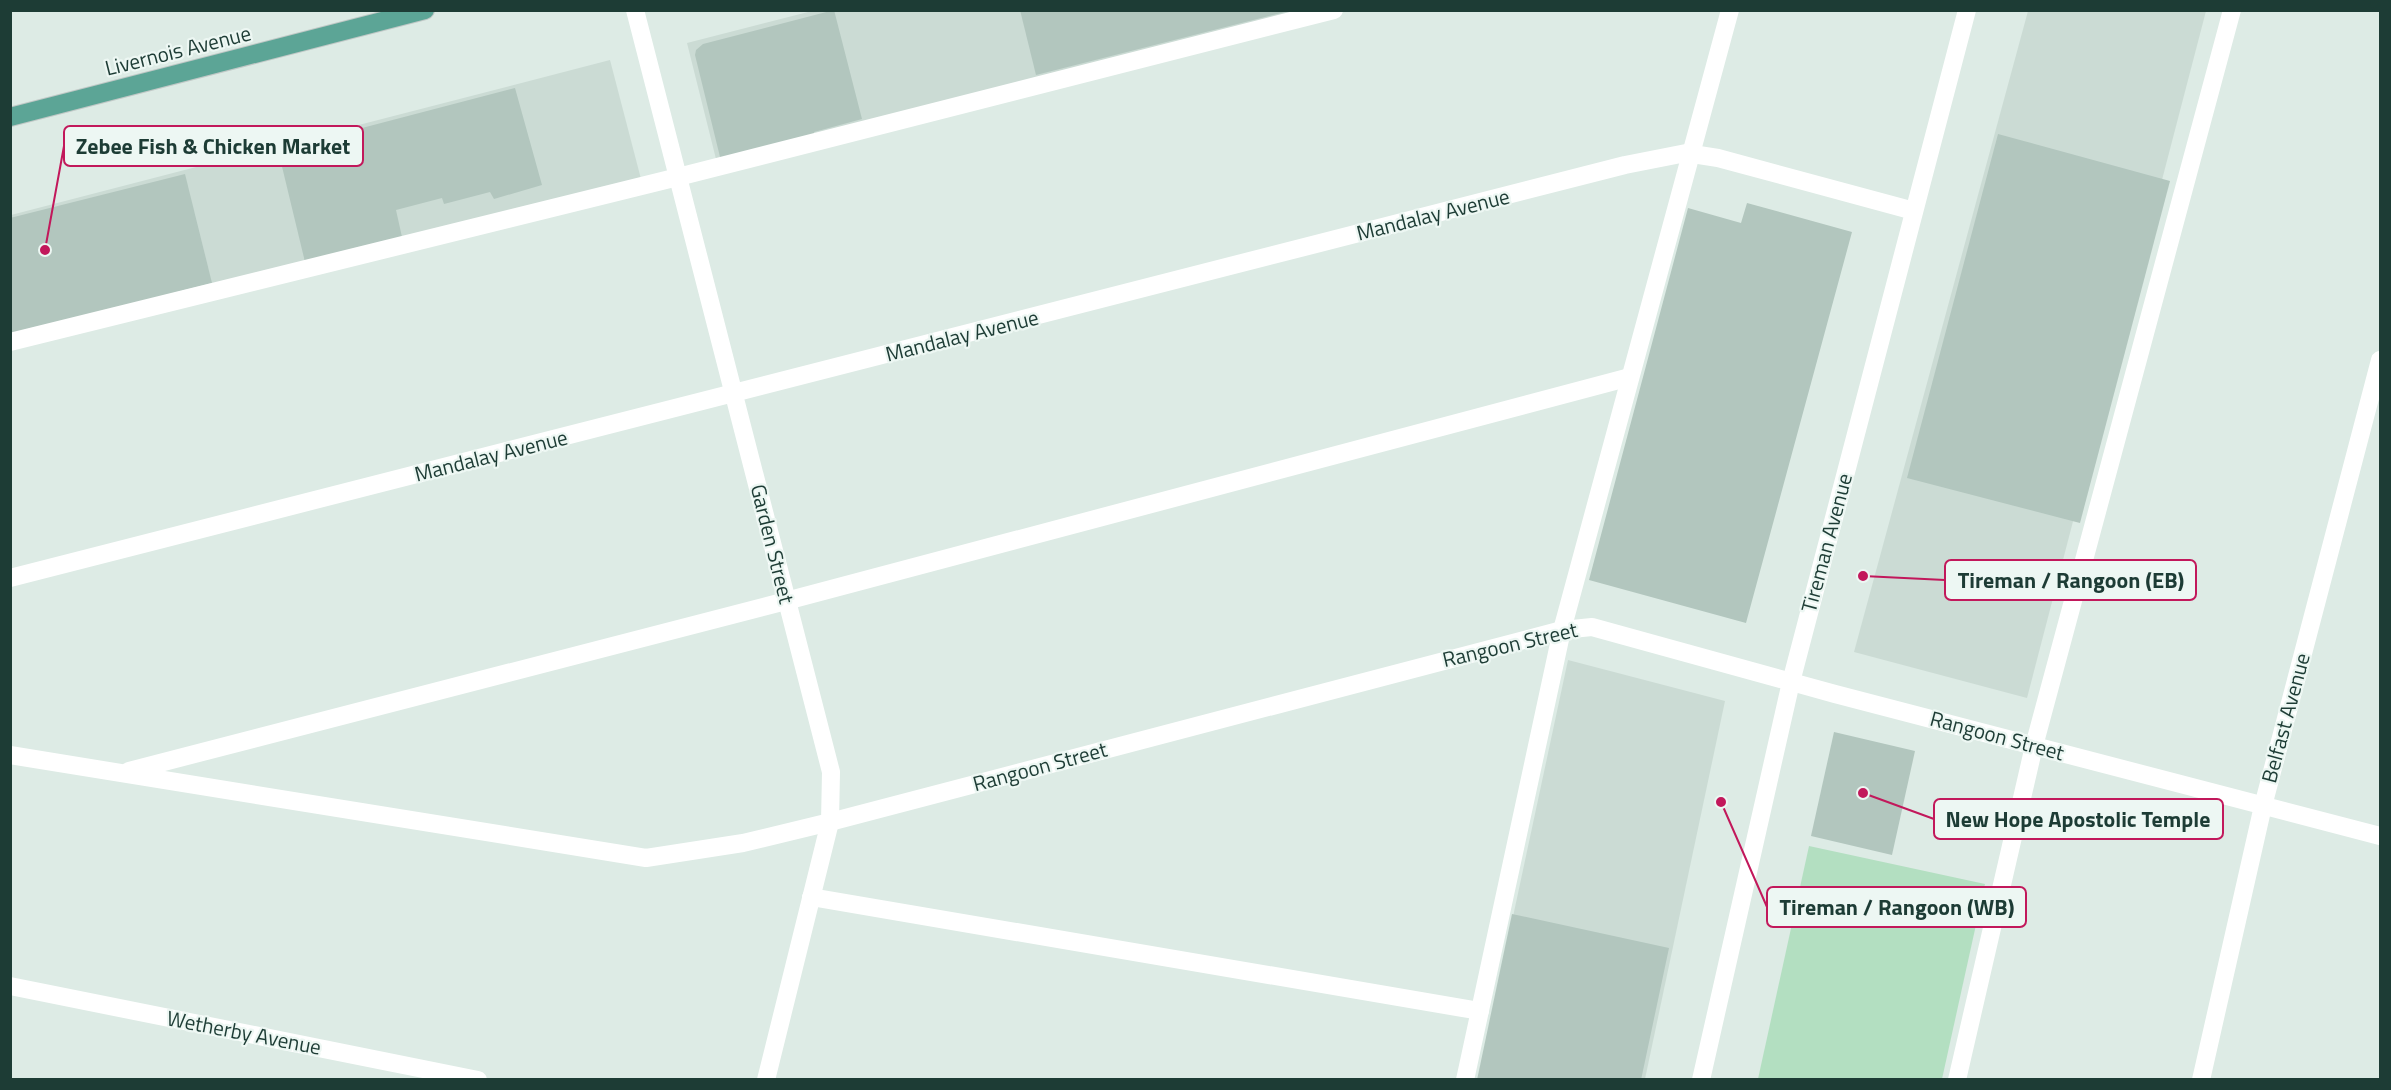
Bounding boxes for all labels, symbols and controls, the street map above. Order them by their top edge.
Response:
street label: Livernois Avenue [101,16,254,84]
callout: Zebee Fish & Chicken Market [64,126,363,166]
text: Zebee Fish & Chicken Market [76,129,350,163]
street label: Mandalay Avenue [1353,180,1513,249]
street label: Mandalay Avenue [882,301,1042,370]
street label: Mandalay Avenue [411,421,571,490]
street label: Tireman Avenue [1792,470,1860,616]
street label: Garden Street [743,481,803,608]
callout: Tireman / Rangoon (EB) [1945,560,2196,600]
text: Tireman / Rangoon (EB) [1958,563,2184,597]
street label: Rangoon Street [1439,613,1581,675]
street label: Belfast Avenue [2252,649,2318,786]
street label: Rangoon Street [1927,702,2069,768]
street label: Rangoon Street [969,733,1111,799]
callout: New Hope Apostolic Temple [1934,799,2223,839]
text: New Hope Apostolic Temple [1946,802,2210,836]
callout: Tireman / Rangoon (WB) [1767,887,2026,927]
text: Tireman / Rangoon (WB) [1780,890,2014,924]
street label: Wetherby Avenue [164,1001,324,1063]

